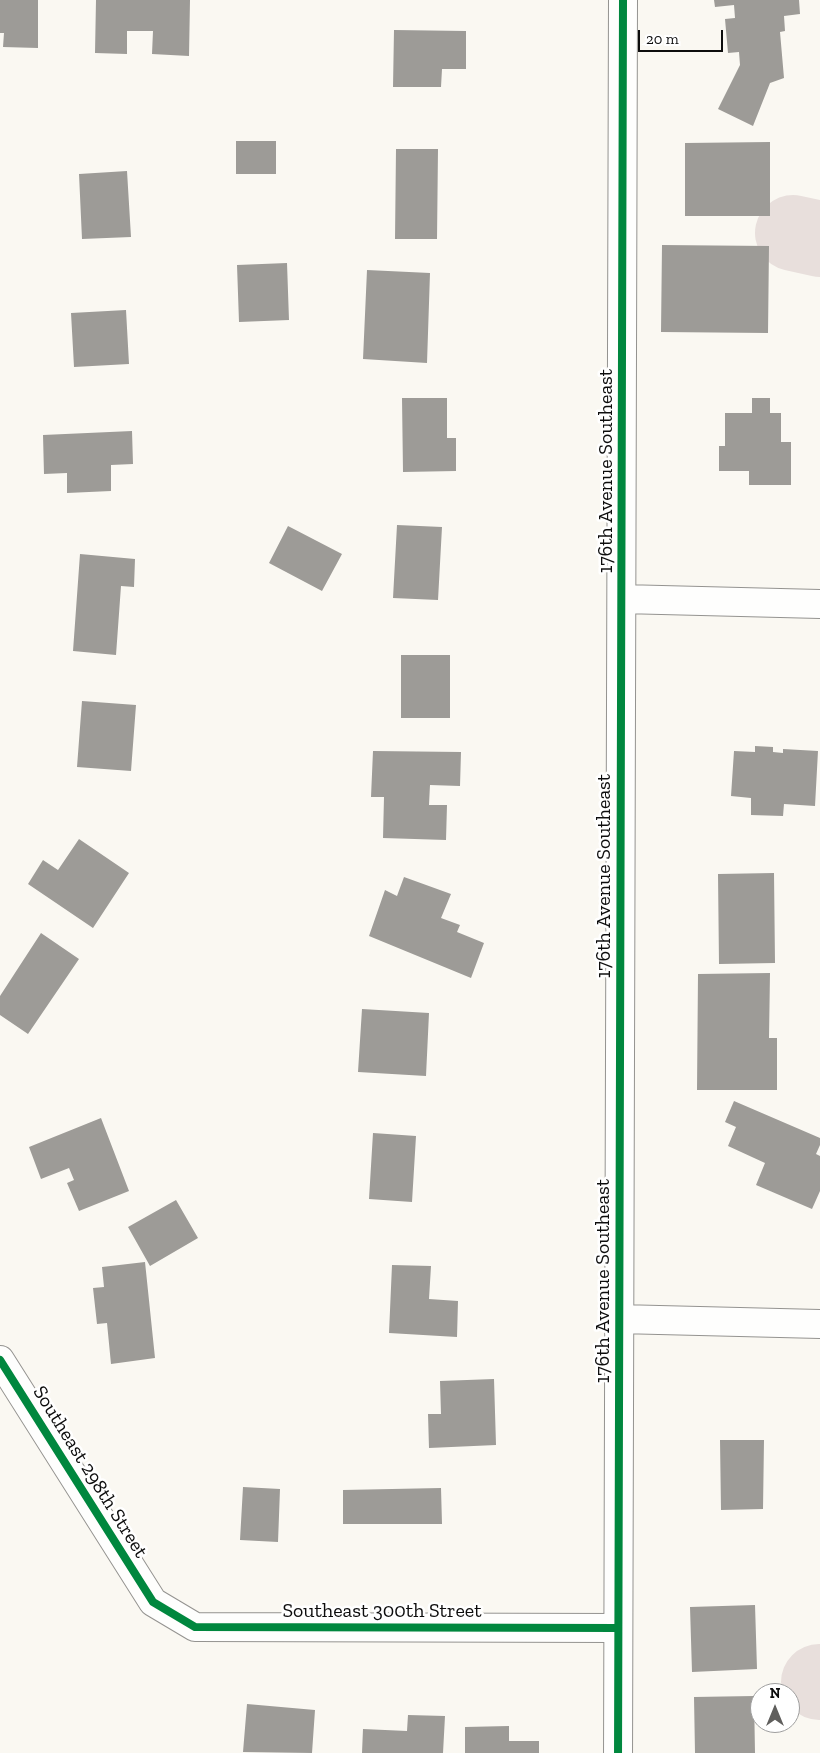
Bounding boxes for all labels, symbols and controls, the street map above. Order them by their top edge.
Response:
scale bar [640,20,725,52]
text: 20 m [646,30,679,48]
street label: 176th Avenue Southeast [594,369,618,573]
street label: 176th Avenue Southeast [592,774,616,978]
street label: 176th Avenue Southeast [591,1179,615,1383]
street label: Southeast 298th Street [27,1382,153,1562]
street label: Southeast 300th Street [282,1599,482,1623]
north arrow [750,1683,800,1733]
text: N [770,1685,780,1702]

